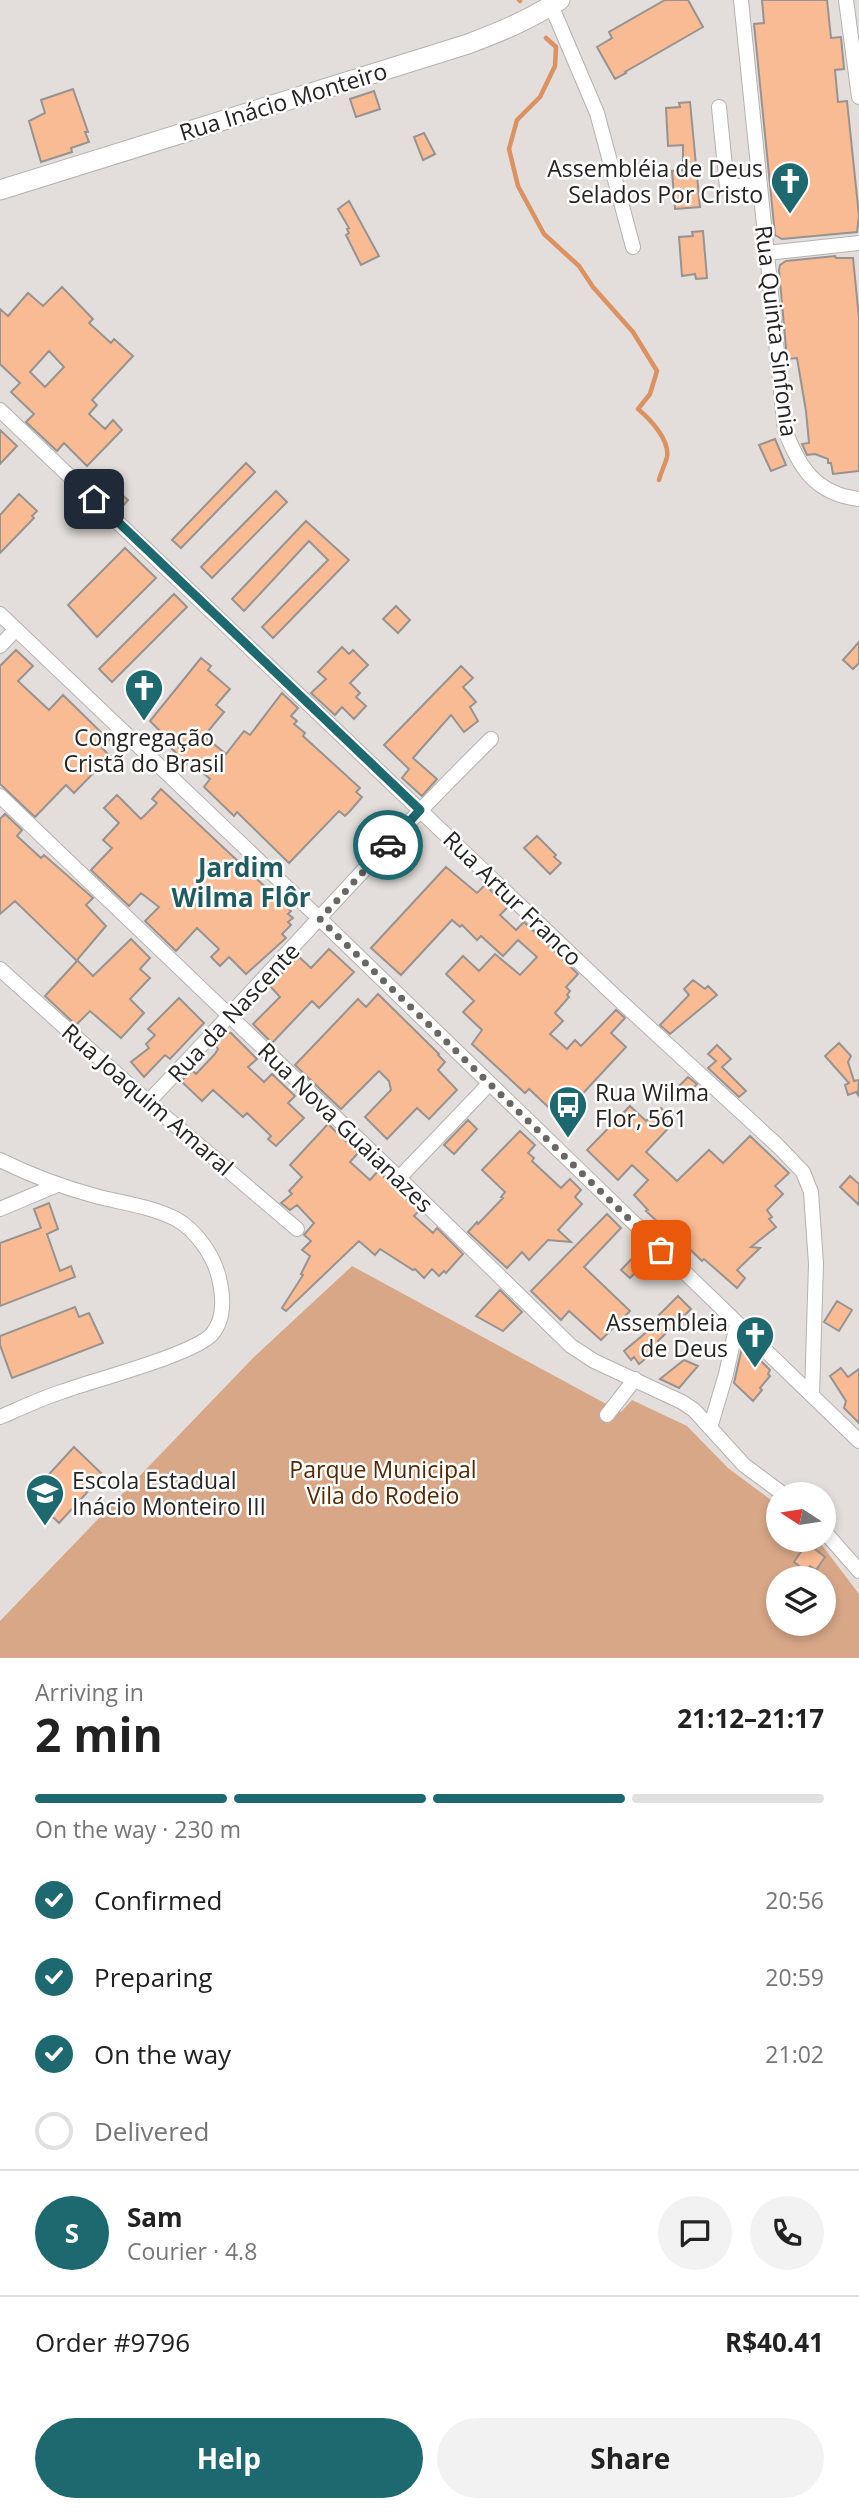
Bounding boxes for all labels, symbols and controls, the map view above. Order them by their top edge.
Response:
street label: Rua Inácio Monteiro [175,54,391,148]
place label: Assembléia de Deus Selados Por Cristo [547,152,763,210]
church icon: Assembléia de Deus Selados Por Cristo [769,160,811,215]
street label: Rua Quinta Sinfonia [748,223,806,439]
pin [64,469,124,529]
icon: home [75,480,113,518]
church icon: Congregação Cristã do Brasil [123,667,165,722]
place label: Congregação Cristã do Brasil [63,721,225,779]
courier [353,810,423,880]
street label: Rua Artur Franco [437,823,589,973]
icon: car [369,826,407,864]
district label: Jardim Wilma Flôr [171,849,311,915]
street label: Rua da Nascente [160,935,306,1089]
street label: Rua Joaquim Amaral [55,1016,241,1182]
street label: Rua Nova Guaianazes [251,1035,441,1219]
place label: Rua Wilma Flor, 561 [595,1076,709,1134]
bus stop icon: Rua Wilma Flor, 561 [547,1084,589,1139]
pin [631,1220,691,1280]
icon: bag [642,1231,680,1269]
place label: Assembleia de Deus [606,1306,728,1364]
church icon: Assembleia de Deus [734,1314,776,1369]
park label: Parque Municipal Vila do Rodeio [289,1453,477,1511]
place label: Escola Estadual Inácio Monteiro III [72,1464,266,1522]
school or university icon: Escola Estadual Inácio Monteiro III [24,1472,66,1527]
north arrow [766,1482,836,1552]
map controls [766,1482,836,1636]
button: layers [766,1566,836,1636]
text: Arriving in [35,1676,144,1708]
text: 21:12–21:17 [677,1700,824,1736]
text: 2 min [35,1703,163,1765]
text: On the way · 230 m [35,1813,241,1845]
icon: check [35,1881,73,1919]
text: Confirmed [94,1882,222,1918]
text: 20:56 [765,1884,824,1916]
icon: check [35,1958,73,1996]
text: Preparing [94,1959,212,1995]
text: 20:59 [765,1961,824,1993]
icon: check [35,2035,73,2073]
text: On the way [94,2036,231,2072]
text: 21:02 [765,2038,824,2070]
text: Delivered [94,2113,209,2149]
button: chat [658,2196,732,2270]
button: phone [750,2196,824,2270]
text: Sam [127,2199,183,2235]
text: S [65,2215,79,2251]
text: Courier · 4.8 [127,2235,257,2267]
text: Order #9796 [35,2324,190,2360]
text: R$40.41 [725,2324,824,2360]
button: Help [35,2418,423,2498]
button: Share [437,2418,824,2498]

